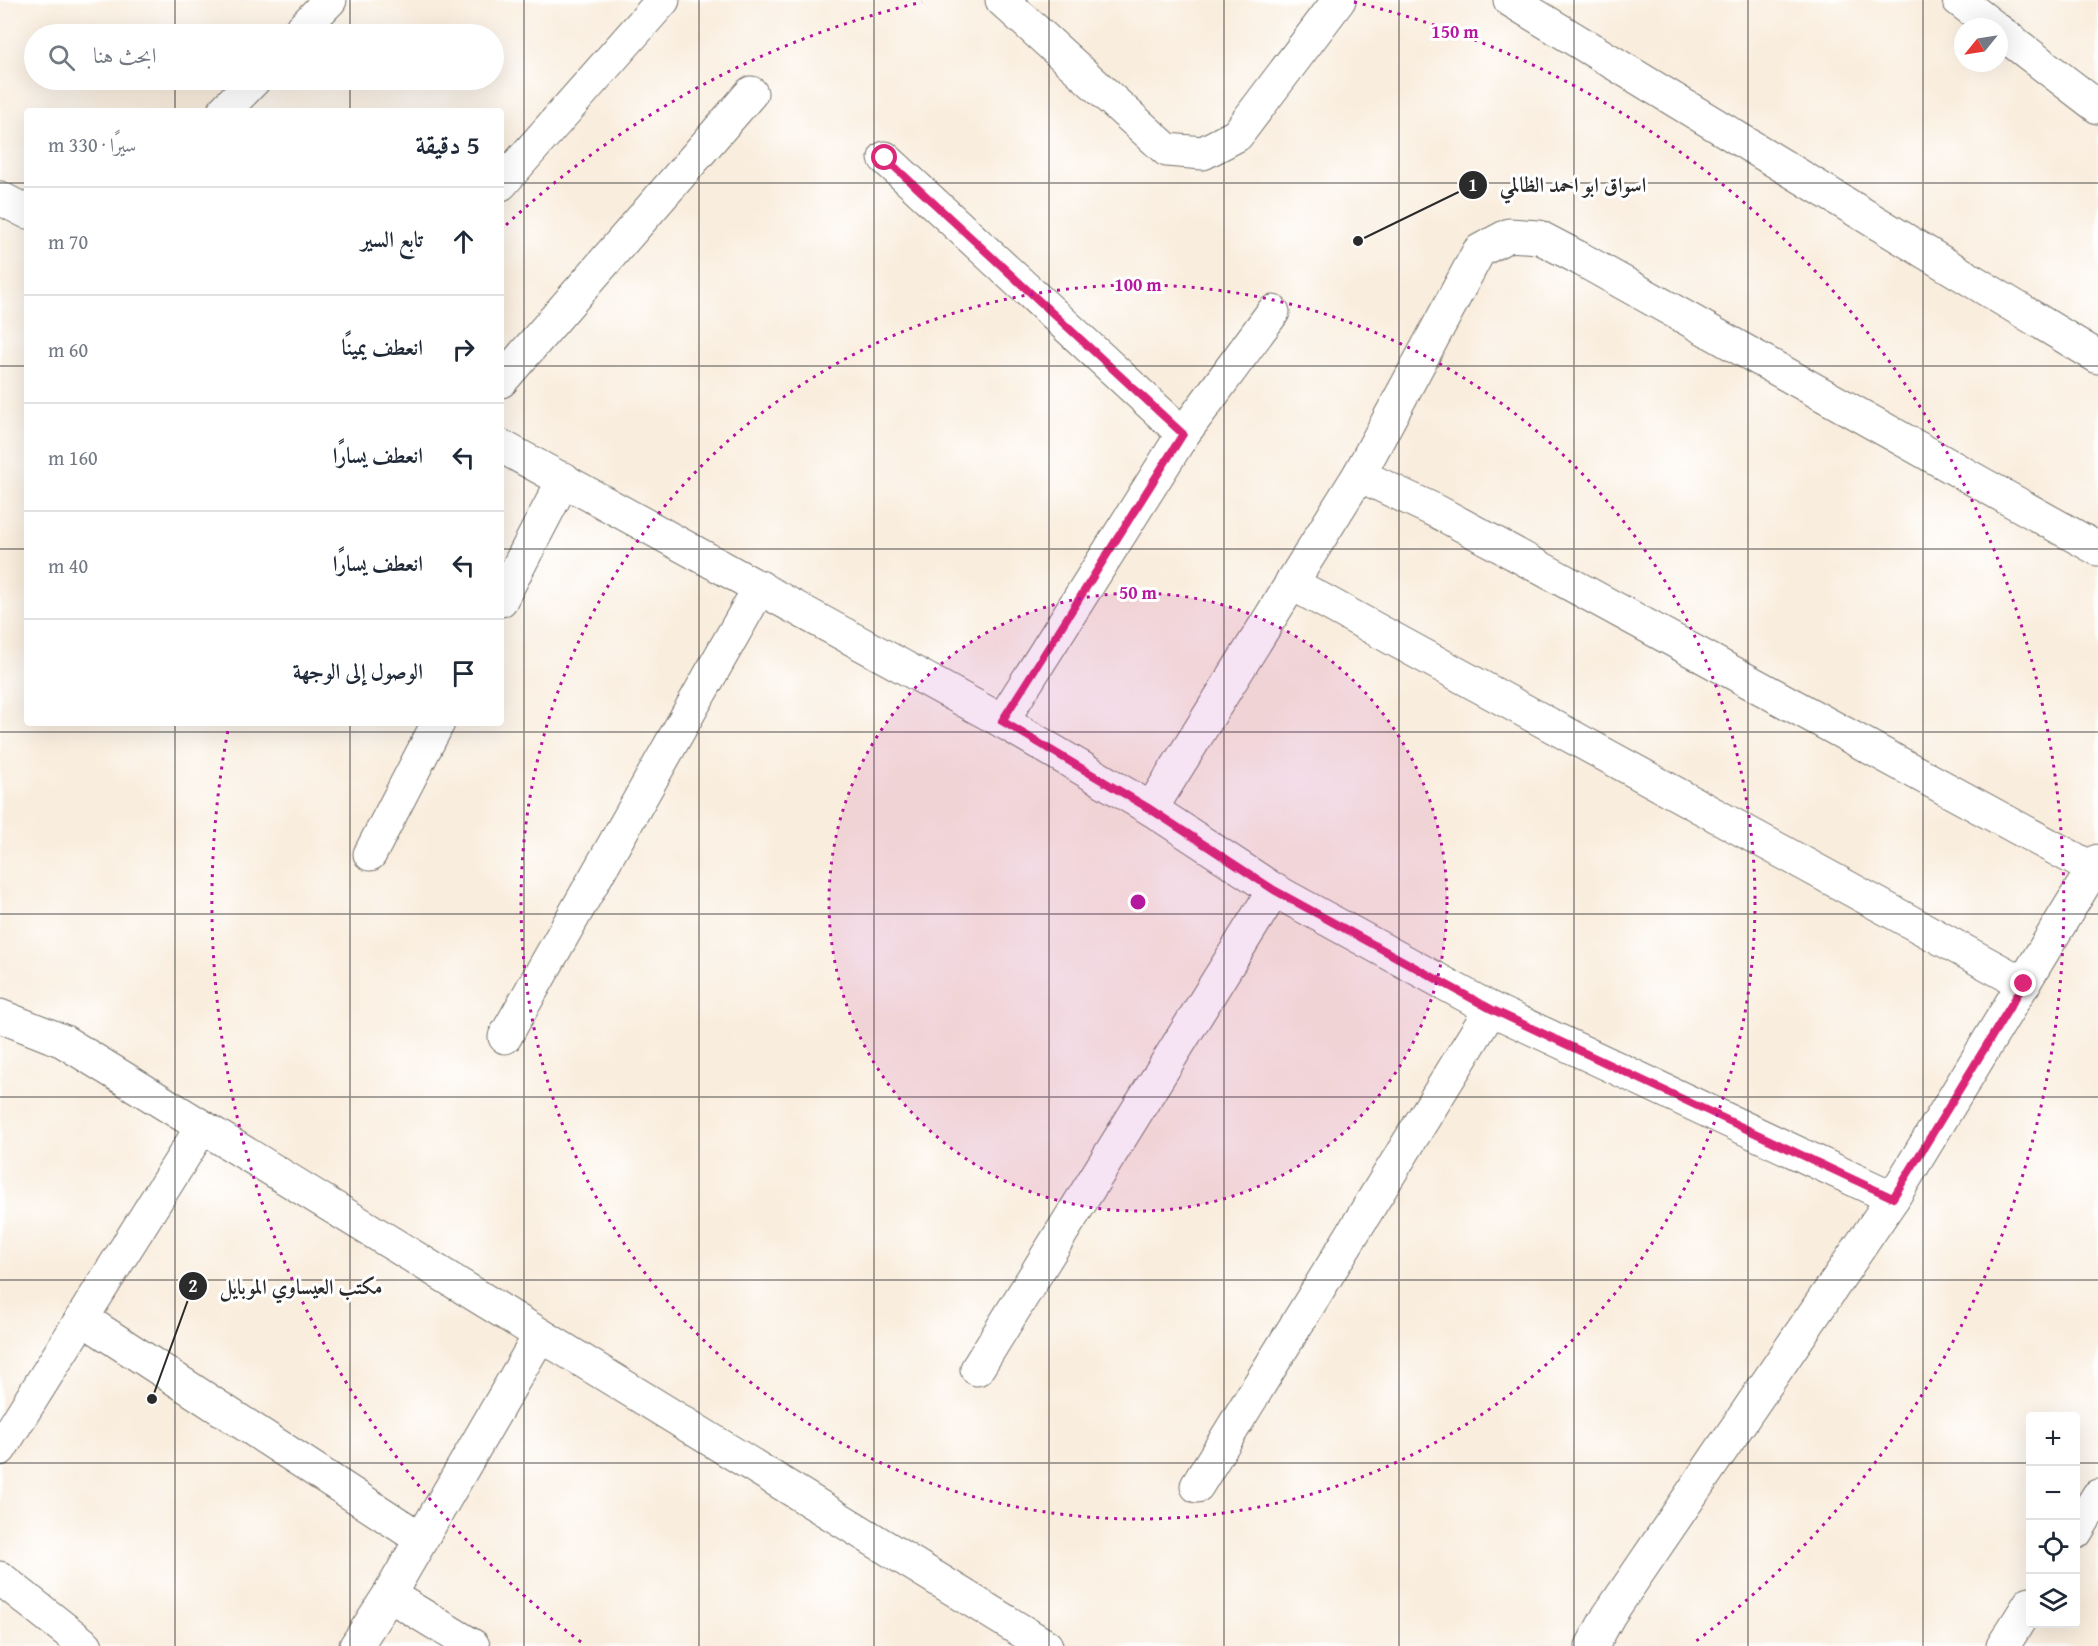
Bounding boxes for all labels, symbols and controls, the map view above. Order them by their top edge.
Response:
text: 150 m [1431,18,1479,45]
north arrow [1954,18,2008,72]
search box [24,24,504,90]
text: ابحث هنا [93,39,157,71]
icon: search [45,41,78,74]
text: 5 دقيقة [415,125,480,164]
text: سيرًا · 330 m [48,130,136,159]
route start [871,144,897,170]
callout: اسواق ابو احمد الظالمي [1458,166,1658,205]
text: اسواق ابو احمد الظالمي [1500,169,1646,204]
text: 1 [1468,171,1478,198]
text: تابع السير [361,223,423,255]
icon: ahead [447,225,480,258]
text: 70 m [48,227,88,256]
text: 100 m [1114,271,1162,298]
text: انعطف يمينًا [342,331,423,363]
icon: right [447,333,480,366]
text: 60 m [48,335,88,364]
text: انعطف يسارًا [333,439,423,471]
icon: left [447,441,480,474]
text: 160 m [48,443,98,472]
text: انعطف يسارًا [333,547,423,579]
icon: left [447,549,480,582]
text: 40 m [48,551,88,580]
text: 50 m [1119,579,1158,606]
text: الوصول إلى الوجهة [293,655,423,687]
icon: arrive [447,657,480,690]
centre of rings [1128,892,1148,912]
route end [2010,970,2036,996]
callout: مكتب العيساوي الموبايل [178,1267,395,1306]
text: مكتب العيساوي الموبايل [220,1271,382,1304]
text: 2 [188,1272,198,1299]
map controls [2026,1412,2080,1628]
button: + [2026,1412,2080,1466]
button: − [2026,1466,2080,1520]
button: locate [2026,1520,2080,1574]
button: layers [2026,1574,2080,1628]

